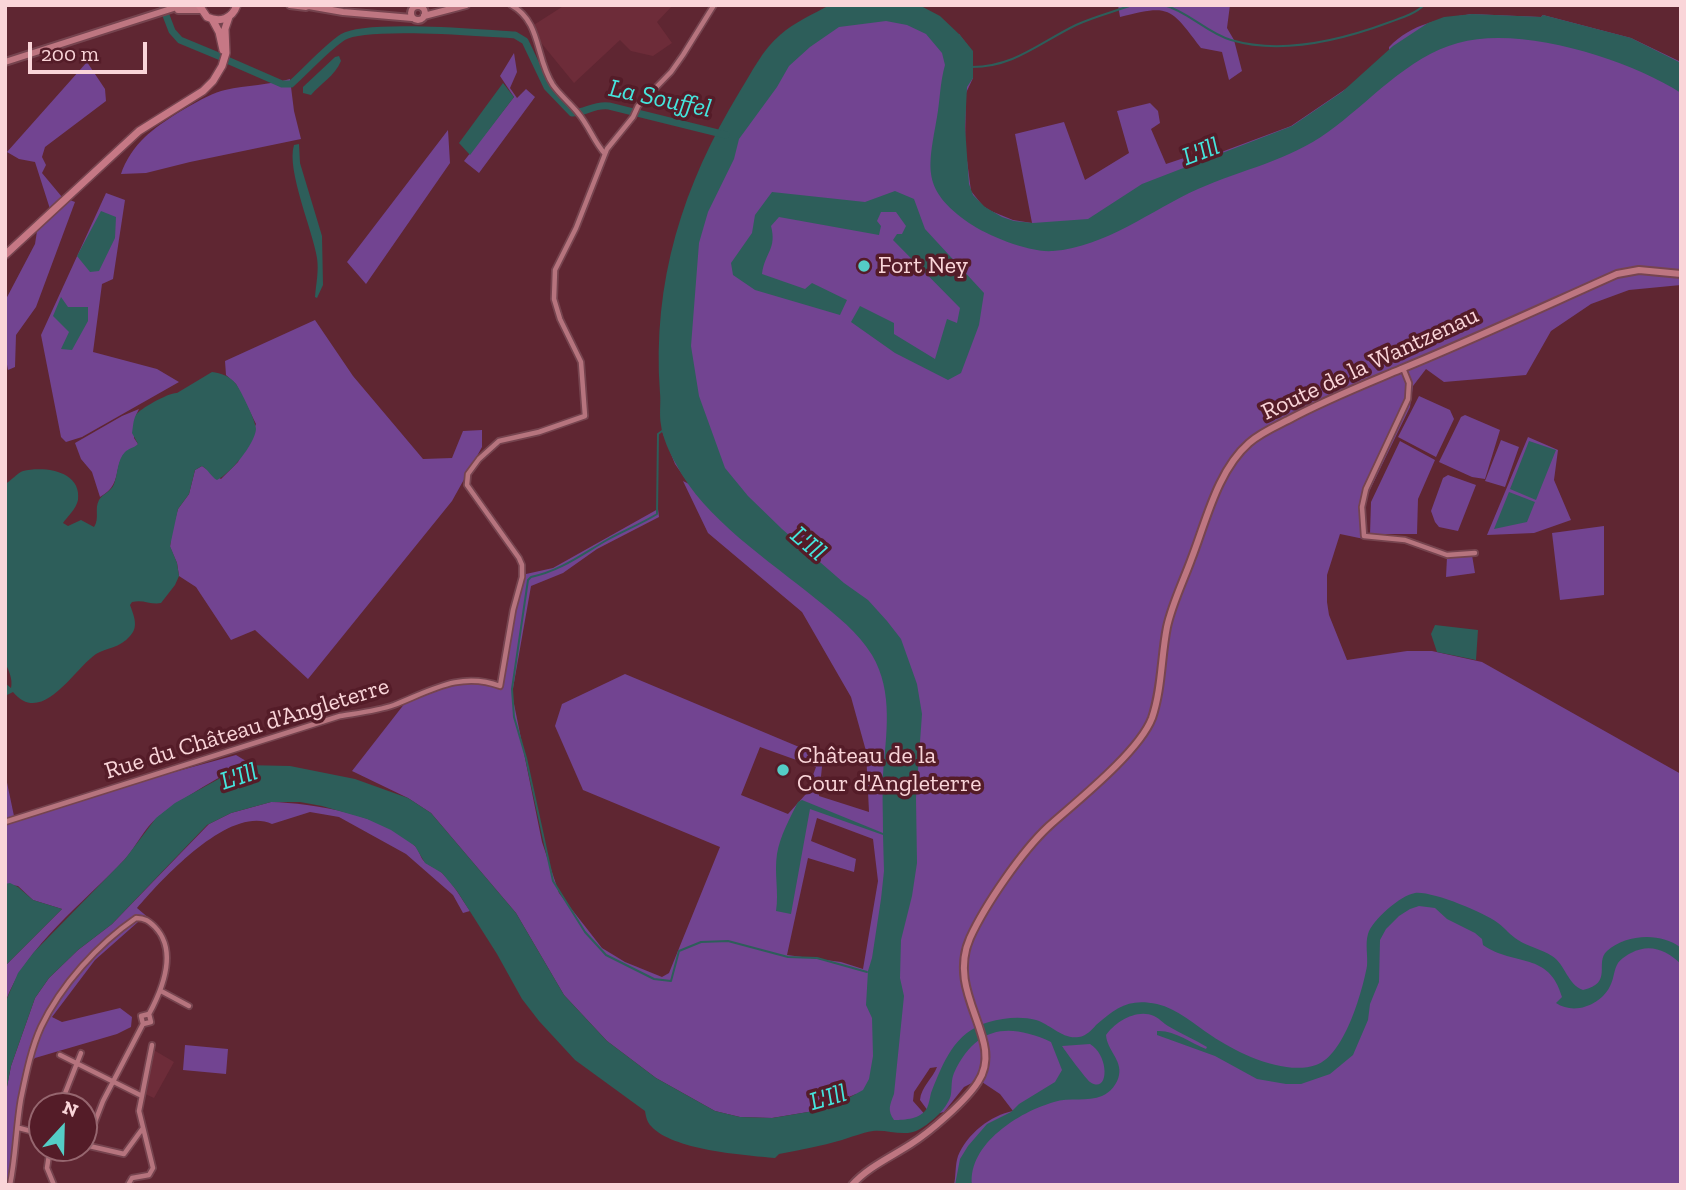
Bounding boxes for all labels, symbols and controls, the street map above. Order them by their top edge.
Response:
scale bar [32,28,150,72]
text: 200 m [41,41,99,66]
water label: La Souffel [606,73,714,125]
water label: L'Ill [1178,131,1224,173]
place label: Fort Ney [878,252,968,280]
marker: Fort Ney [856,258,872,274]
street label: Route de la Wantzenau [1257,301,1483,427]
water label: L'Ill [784,520,832,568]
street label: Rue du Château d'Angleterre [101,672,393,786]
place label: Château de la Cour d'Angleterre [797,742,982,798]
water label: L'Ill [216,756,262,798]
marker: Château de la Cour d'Angleterre [775,762,791,778]
water label: L'Ill [806,1078,850,1118]
north arrow [28,1092,98,1162]
text: N [59,1096,81,1122]

